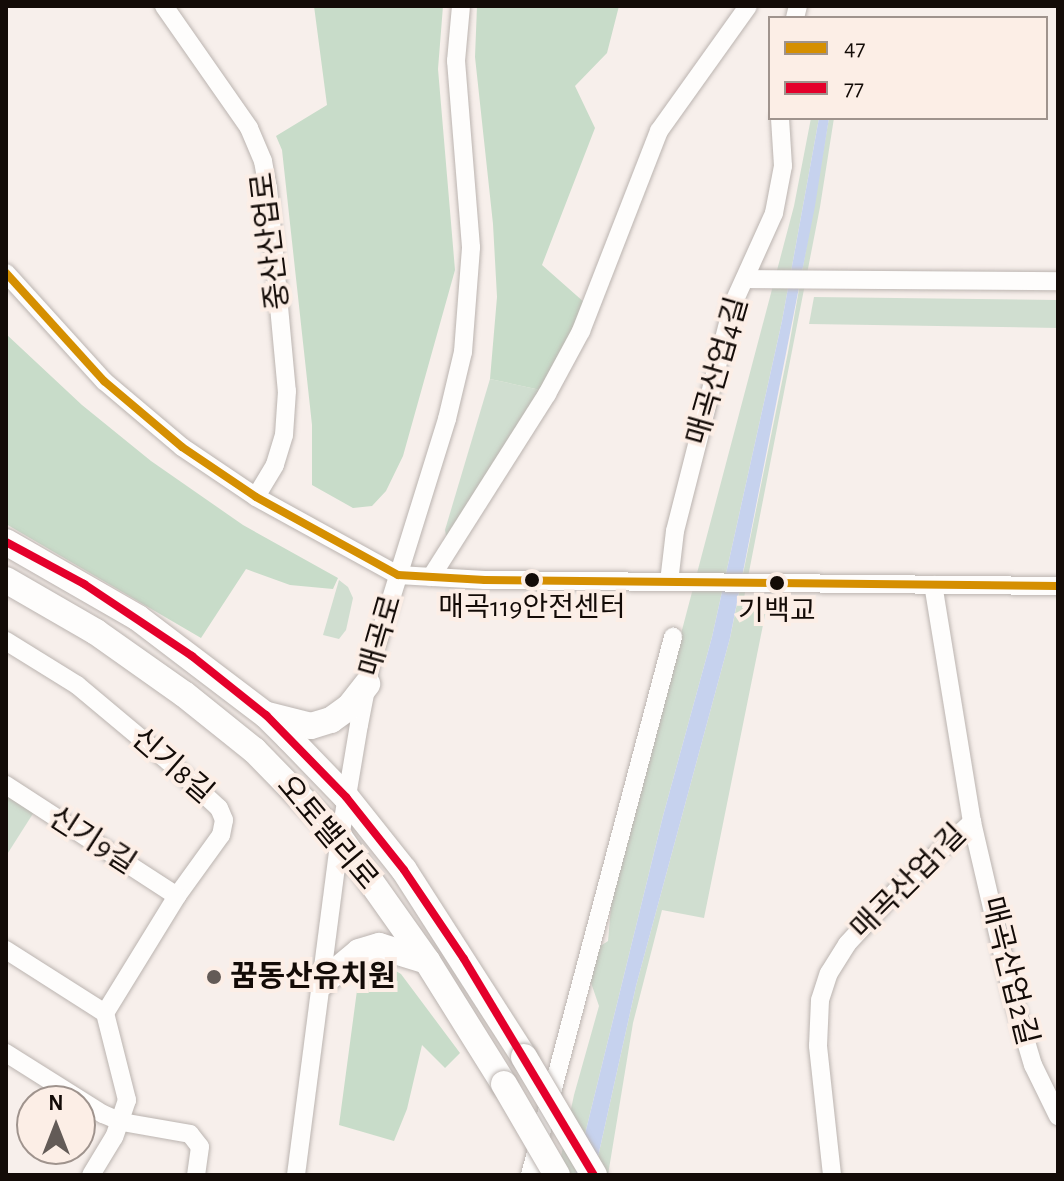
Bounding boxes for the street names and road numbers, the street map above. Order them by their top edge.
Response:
street label: 중산산업로 [245,170,297,312]
street label: 매곡산업4길 [680,293,756,449]
street label: 매곡로 [352,591,410,681]
street label: 신기8길 [124,721,220,811]
street label: 오토밸리로 [269,769,385,897]
street label: 신기9길 [42,800,142,882]
street label: 매곡산업1길 [844,817,974,947]
street label: 매곡산업2길 [973,893,1045,1049]

